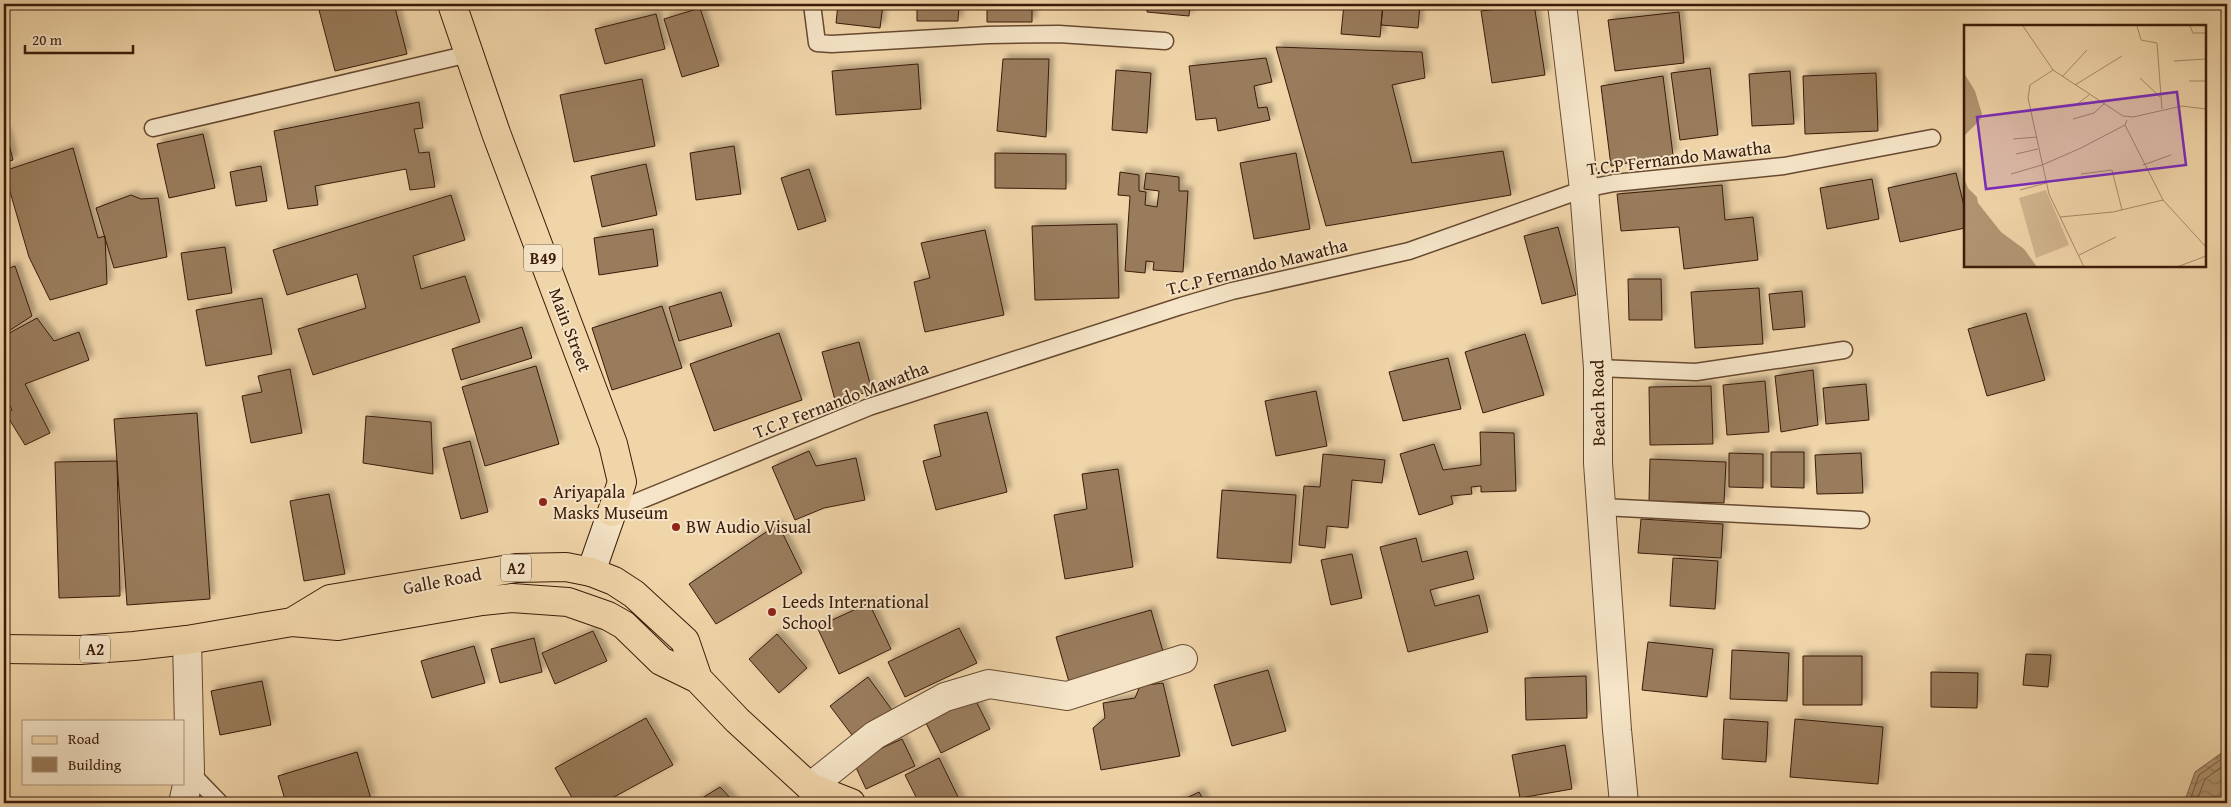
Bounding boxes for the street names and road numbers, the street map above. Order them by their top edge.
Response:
street label: T.C.P Fernando Mawatha [1585,133,1773,182]
street label: T.C.P Fernando Mawatha [1164,231,1351,302]
road number: B49 [524,244,562,272]
street label: Main Street [542,284,599,376]
street label: T.C.P Fernando Mawatha [749,354,933,445]
street label: Beach Road [1583,359,1612,447]
road number: A2 [501,554,531,582]
street label: Galle Road [400,560,484,601]
road number: A2 [80,636,110,662]

